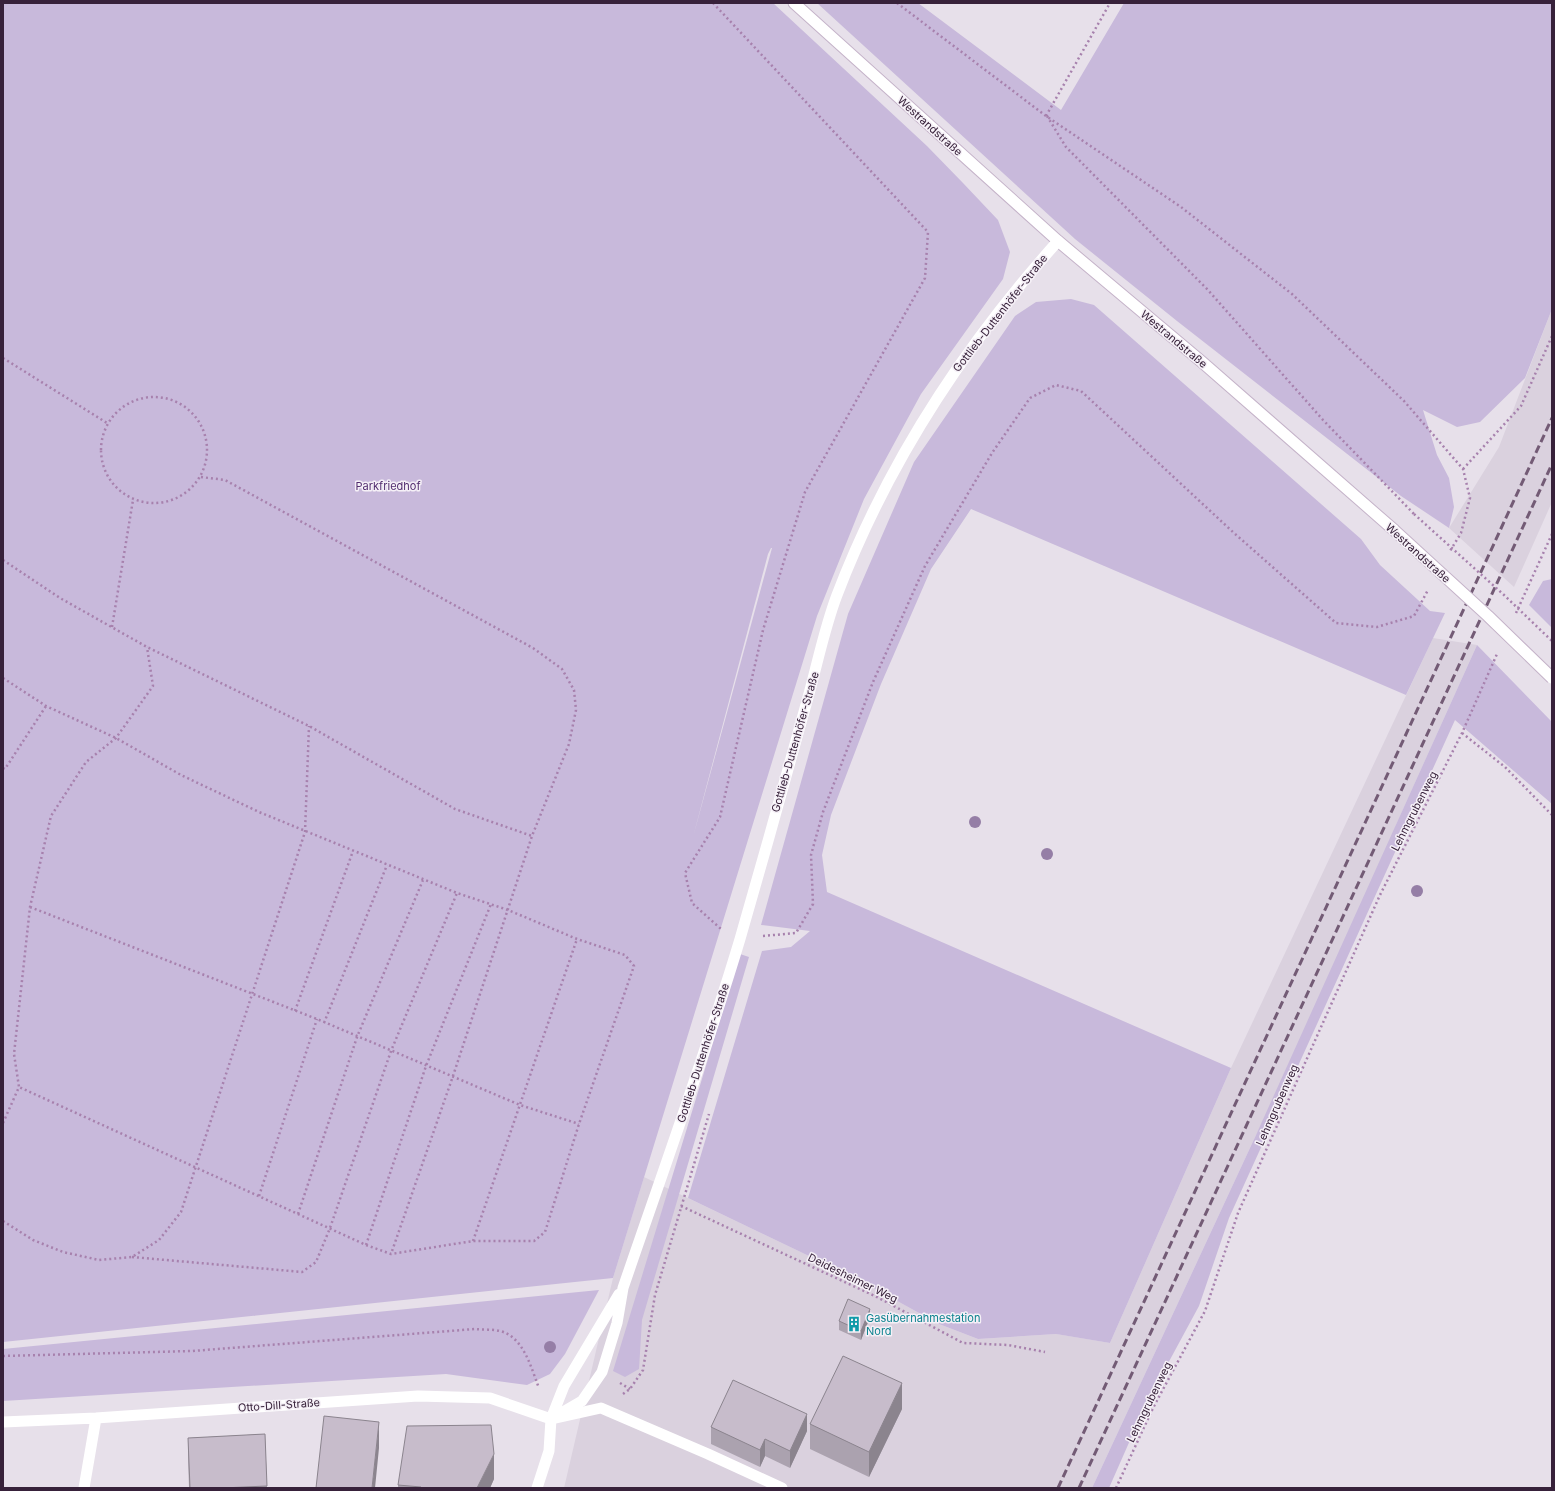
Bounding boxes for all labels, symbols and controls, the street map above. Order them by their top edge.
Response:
street label: Westrandstraße [895,93,965,159]
street label: Gottlieb-Duttenhöfer-Straße [950,251,1050,375]
street label: Westrandstraße [1138,307,1210,371]
park label: Parkfriedhof [356,479,420,493]
street label: Westrandstraße [1383,520,1453,586]
street label: Gottlieb-Duttenhöfer-Straße [768,670,822,814]
street label: Lehmgrubenweg [1388,769,1440,853]
street label: Gottlieb-Duttenhöfer-Straße [674,982,732,1124]
street label: Lehmgrubenweg [1253,1062,1301,1148]
street label: Deidesheimer Weg [806,1250,900,1306]
place label: Gasübernahmestation Nord [866,1311,980,1338]
building icon: Gasübernahmestation Nord [845,1315,863,1333]
street label: Lehmgrubenweg [1123,1359,1175,1445]
street label: Otto-Dill-Straße [238,1395,320,1415]

